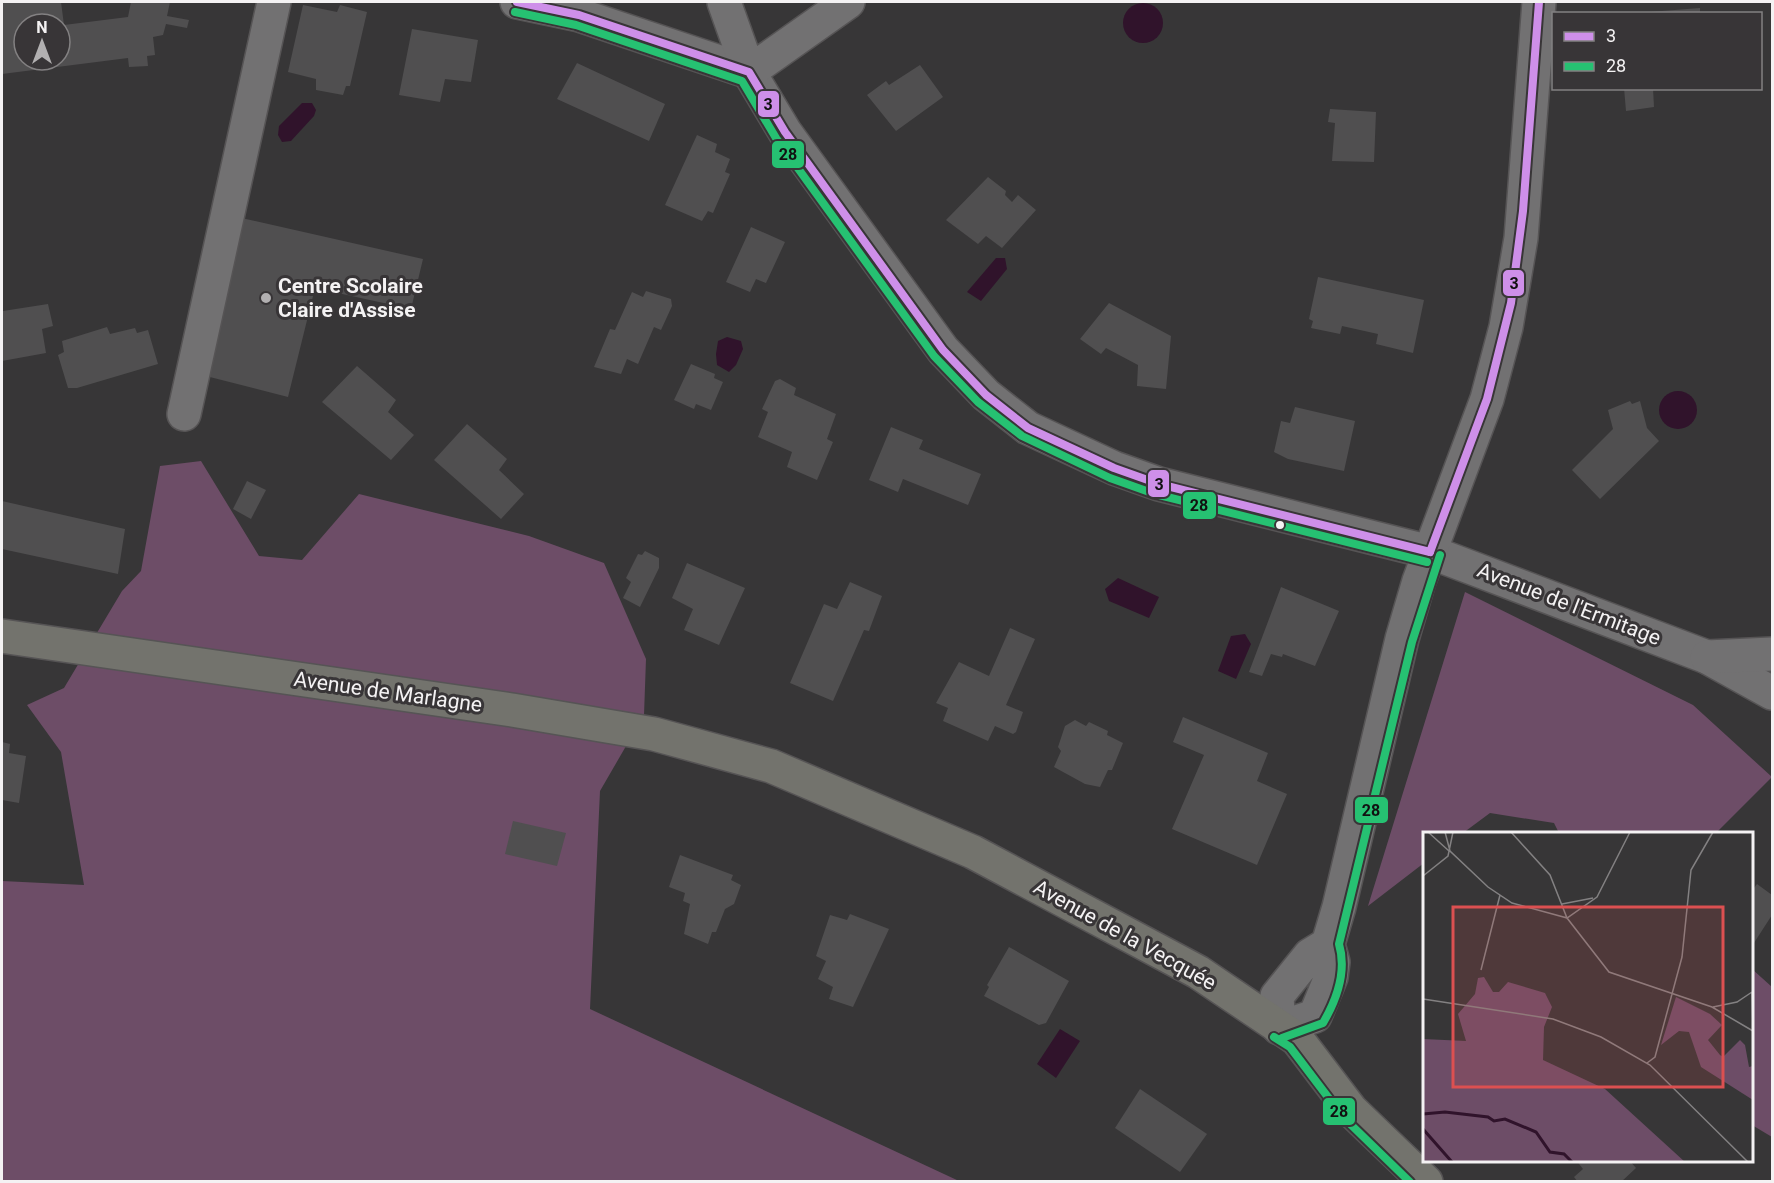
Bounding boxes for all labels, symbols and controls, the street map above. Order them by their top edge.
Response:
north arrow [12,12,72,72]
legend [1552,12,1762,90]
text: N [36,18,48,37]
text: 3 [1606,25,1616,46]
text: 28 [1606,55,1626,76]
line badge: 3 [757,90,780,118]
text: 3 [763,95,773,114]
line badge: 28 [771,140,805,169]
text: 28 [779,145,797,164]
line badge: 3 [1502,269,1525,297]
place label: Centre Scolaire Claire d'Assise [278,274,423,322]
text: 3 [1509,274,1519,293]
marker: Centre Scolaire Claire d'Assise [259,291,273,305]
line badge: 3 [1147,469,1170,498]
text: 3 [1154,475,1164,494]
line badge: 28 [1182,491,1217,520]
text: 28 [1190,496,1208,515]
unlabelled marker [1274,519,1286,531]
street label: Avenue de l'Ermitage [1474,558,1664,650]
street label: Avenue de Marlagne [292,667,484,717]
line badge: 28 [1354,796,1389,824]
text: 28 [1362,801,1380,820]
inset map [1423,832,1753,1162]
street label: Avenue de la Vecquée [1030,875,1220,995]
line badge: 28 [1322,1097,1356,1126]
text: 28 [1330,1102,1348,1121]

